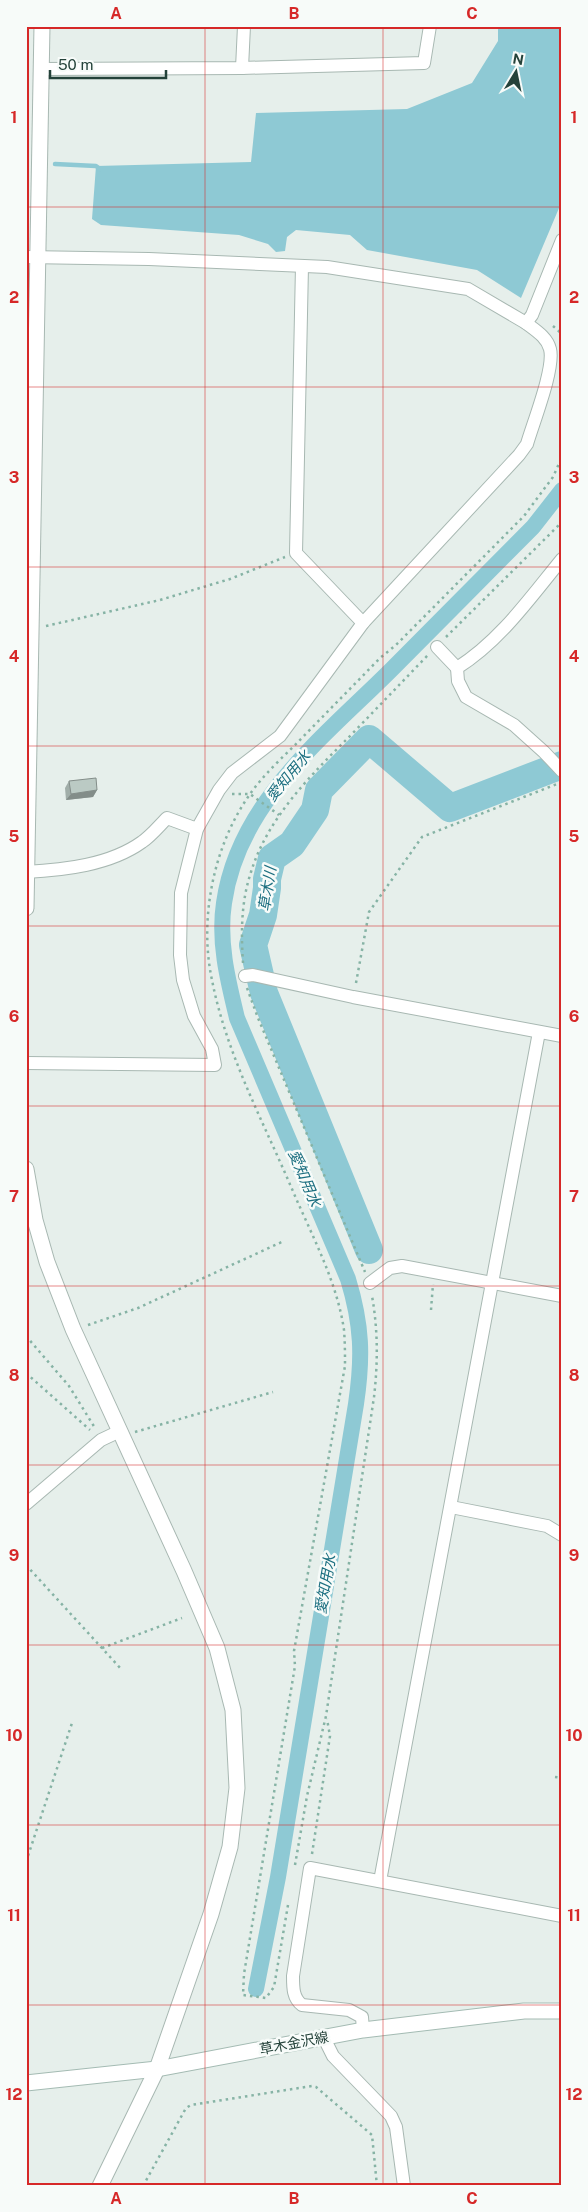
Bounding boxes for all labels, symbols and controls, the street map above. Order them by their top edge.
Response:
text: A [110,4,122,23]
text: B [289,4,300,23]
text: C [466,4,478,23]
scale bar [50,48,166,80]
north arrow [490,48,540,98]
text: N [511,50,525,68]
text: 50 m [58,56,93,73]
text: 1 [11,108,17,127]
text: 1 [571,108,577,127]
text: 2 [9,288,19,307]
text: 2 [569,288,579,307]
text: 3 [9,468,19,487]
text: 3 [569,468,579,487]
text: 4 [9,647,20,666]
text: 4 [569,647,580,666]
water label: 愛知用水 [262,746,315,804]
text: 5 [9,827,20,846]
text: 5 [569,827,580,846]
water label: 草木川 [255,863,279,913]
text: 6 [9,1007,19,1026]
text: 6 [569,1007,579,1026]
water label: 愛知用水 [285,1147,325,1211]
text: 7 [9,1187,19,1206]
text: 7 [569,1187,579,1206]
text: 8 [9,1366,20,1385]
text: 8 [569,1366,580,1385]
text: 9 [9,1546,19,1565]
text: 9 [569,1546,579,1565]
water label: 愛知用水 [311,1551,339,1615]
text: 10 [5,1726,23,1745]
text: 10 [565,1726,583,1745]
text: 11 [7,1906,21,1925]
text: 11 [567,1906,581,1925]
street label: 草木金沢線 [258,2028,330,2058]
text: 12 [5,2085,23,2104]
text: 12 [565,2085,583,2104]
text: A [110,2189,122,2208]
text: B [289,2189,300,2208]
text: C [466,2189,478,2208]

